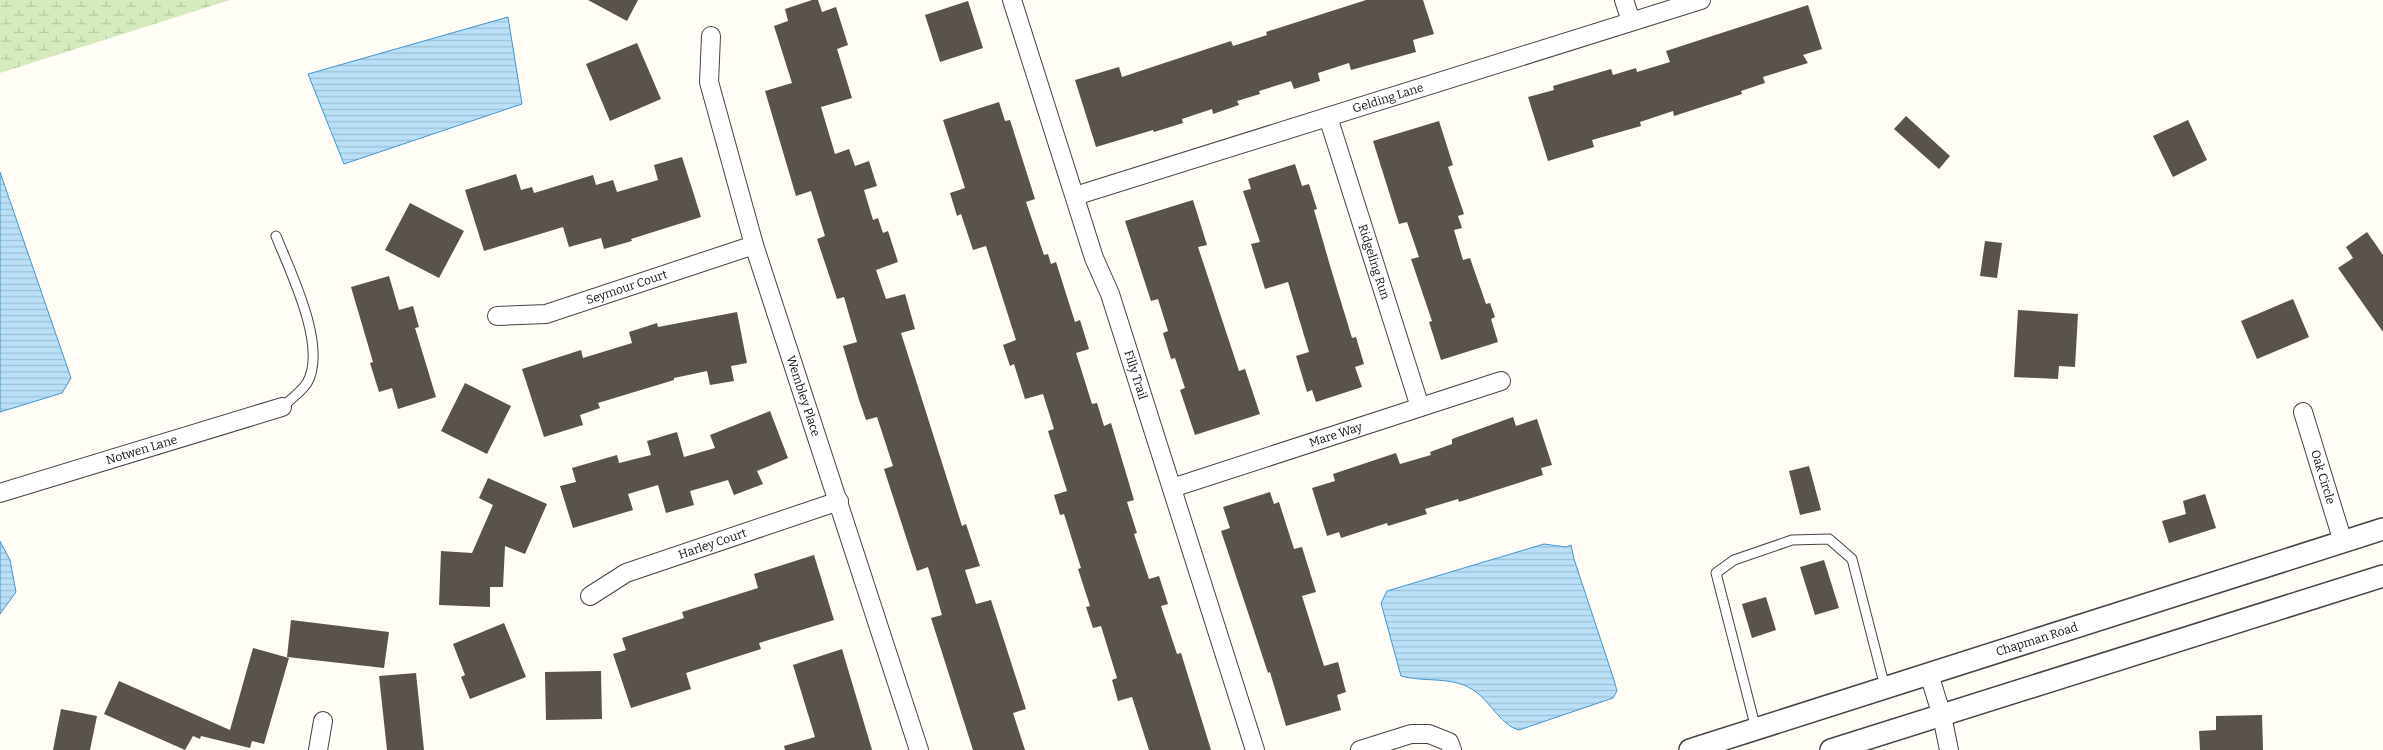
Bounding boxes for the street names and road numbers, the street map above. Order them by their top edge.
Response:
street label: Gelding Lane [1351,80,1425,116]
street label: Ridgeling Run [1355,223,1393,302]
street label: Seymour Court [584,267,670,307]
street label: Filly Trail [1121,348,1150,402]
street label: Wembley Place [784,354,823,438]
street label: Mare Way [1307,419,1364,450]
street label: Notwen Lane [104,432,179,467]
street label: Oak Circle [2308,448,2338,506]
street label: Harley Court [677,526,749,562]
street label: Chapman Road [1994,620,2079,659]

